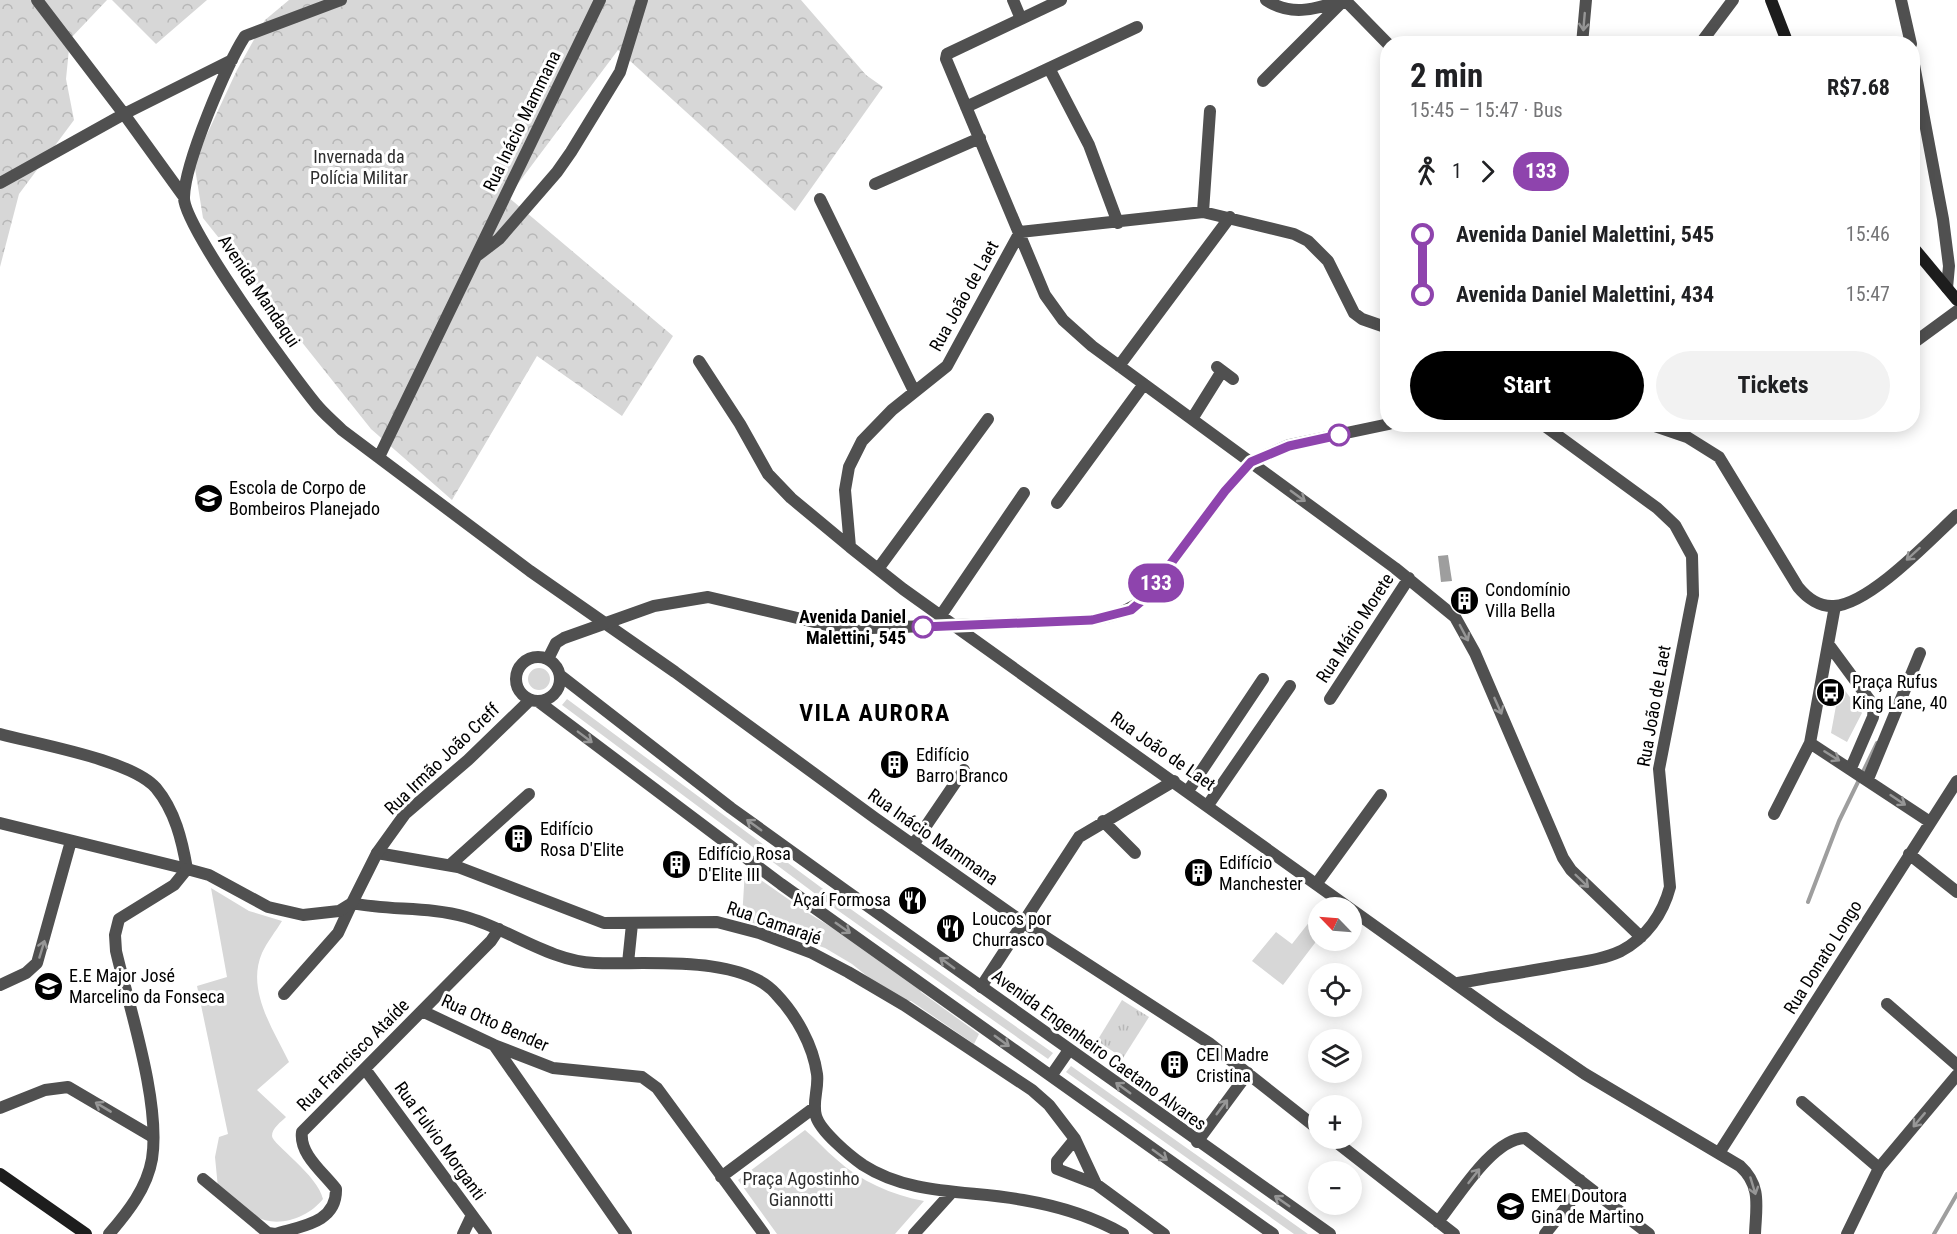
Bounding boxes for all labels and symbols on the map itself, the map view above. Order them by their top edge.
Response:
one-way arrow [1578,11,1589,31]
street label: Rua Inácio Mammana [478,47,565,194]
park label: Invernada da Polícia Militar [310,146,408,188]
street label: Avenida Mandaqui [214,231,305,351]
street label: Rua João de Laet [925,237,1003,355]
unlabelled marker [1328,424,1350,446]
place label: Escola de Corpo de Bombeiros Planejado [229,477,380,519]
school or university icon: Escola de Corpo de Bombeiros Planejado [192,482,224,514]
one-way arrow [1290,490,1306,503]
one-way arrow [1906,547,1921,561]
line badge: 133 [1122,564,1190,602]
street label: Rua Mário Morete [1311,569,1398,686]
place label: Condomínio Villa Bella [1485,579,1571,621]
building icon: Condomínio Villa Bella [1448,584,1480,616]
place label: Avenida Daniel Malettini, 545 [799,606,906,648]
marker: Avenida Daniel Malettini, 545 [912,616,934,638]
one-way arrow [1459,623,1470,641]
street label: Rua João de Laet [1632,644,1675,768]
place label: Praça Rufus King Lane, 40 [1852,671,1947,713]
bus stop icon: Praça Rufus King Lane, 40 [1815,676,1847,708]
one-way arrow [1493,697,1505,715]
street label: Rua Irmão João Creff [380,698,504,819]
district label: VILA AURORA [799,699,951,727]
street label: Rua João de Laet [1107,707,1220,794]
one-way arrow [577,731,593,744]
place label: Edifício Barro Branco [916,744,1008,786]
building icon: Edifício Barro Branco [879,749,911,781]
one-way arrow [1823,751,1840,763]
street label: Rua Inácio Mammana [864,784,1002,889]
one-way arrow [1889,793,1906,806]
place label: Edifício Rosa D'Elite [540,818,624,860]
one-way arrow [747,819,763,831]
building icon: Edifício Rosa D'Elite [503,823,535,855]
place label: Edifício Rosa D'Elite III [698,843,791,885]
building icon: Edifício Rosa D'Elite III [661,848,693,880]
place label: Edifício Manchester [1219,852,1303,894]
building icon: Edifício Manchester [1182,857,1214,889]
one-way arrow [1575,874,1590,889]
restaurant icon: Açaí Formosa [896,884,928,916]
place label: Açaí Formosa [793,889,891,910]
street label: Rua Donato Longo [1779,896,1866,1018]
street label: Rua Camarajé [724,897,824,948]
north arrow [1308,897,1362,951]
place label: Loucos por Churrasco [972,908,1052,950]
restaurant icon: Loucos por Churrasco [935,913,967,945]
one-way arrow [835,922,851,934]
one-way arrow [37,940,48,959]
one-way arrow [939,957,955,969]
place label: E.E Major José Marcelino da Fonseca [69,965,225,1007]
street label: Avenida Engenheiro Caetano Alvares [988,965,1211,1134]
school or university icon: E.E Major José Marcelino da Fonseca [32,970,64,1002]
street label: Rua Otto Bender [438,990,553,1056]
street label: Rua Francisco Ataíde [292,994,413,1115]
one-way arrow [994,1035,1010,1047]
place label: CEI Madre Cristina [1196,1044,1269,1086]
building icon: CEI Madre Cristina [1159,1049,1191,1081]
street label: Rua Fulvio Morganti [390,1078,490,1204]
one-way arrow [1115,1082,1131,1094]
one-way arrow [95,1100,112,1112]
one-way arrow [1216,1100,1228,1116]
one-way arrow [1913,1112,1926,1128]
one-way arrow [1152,1149,1168,1161]
park label: Praça Agostinho Giannotti [742,1168,860,1210]
one-way arrow [1468,1168,1481,1184]
one-way arrow [1748,1176,1759,1195]
place label: EMEI Doutora Gina de Martino [1531,1185,1644,1227]
school or university icon: EMEI Doutora Gina de Martino [1494,1190,1526,1222]
one-way arrow [1275,1195,1291,1207]

